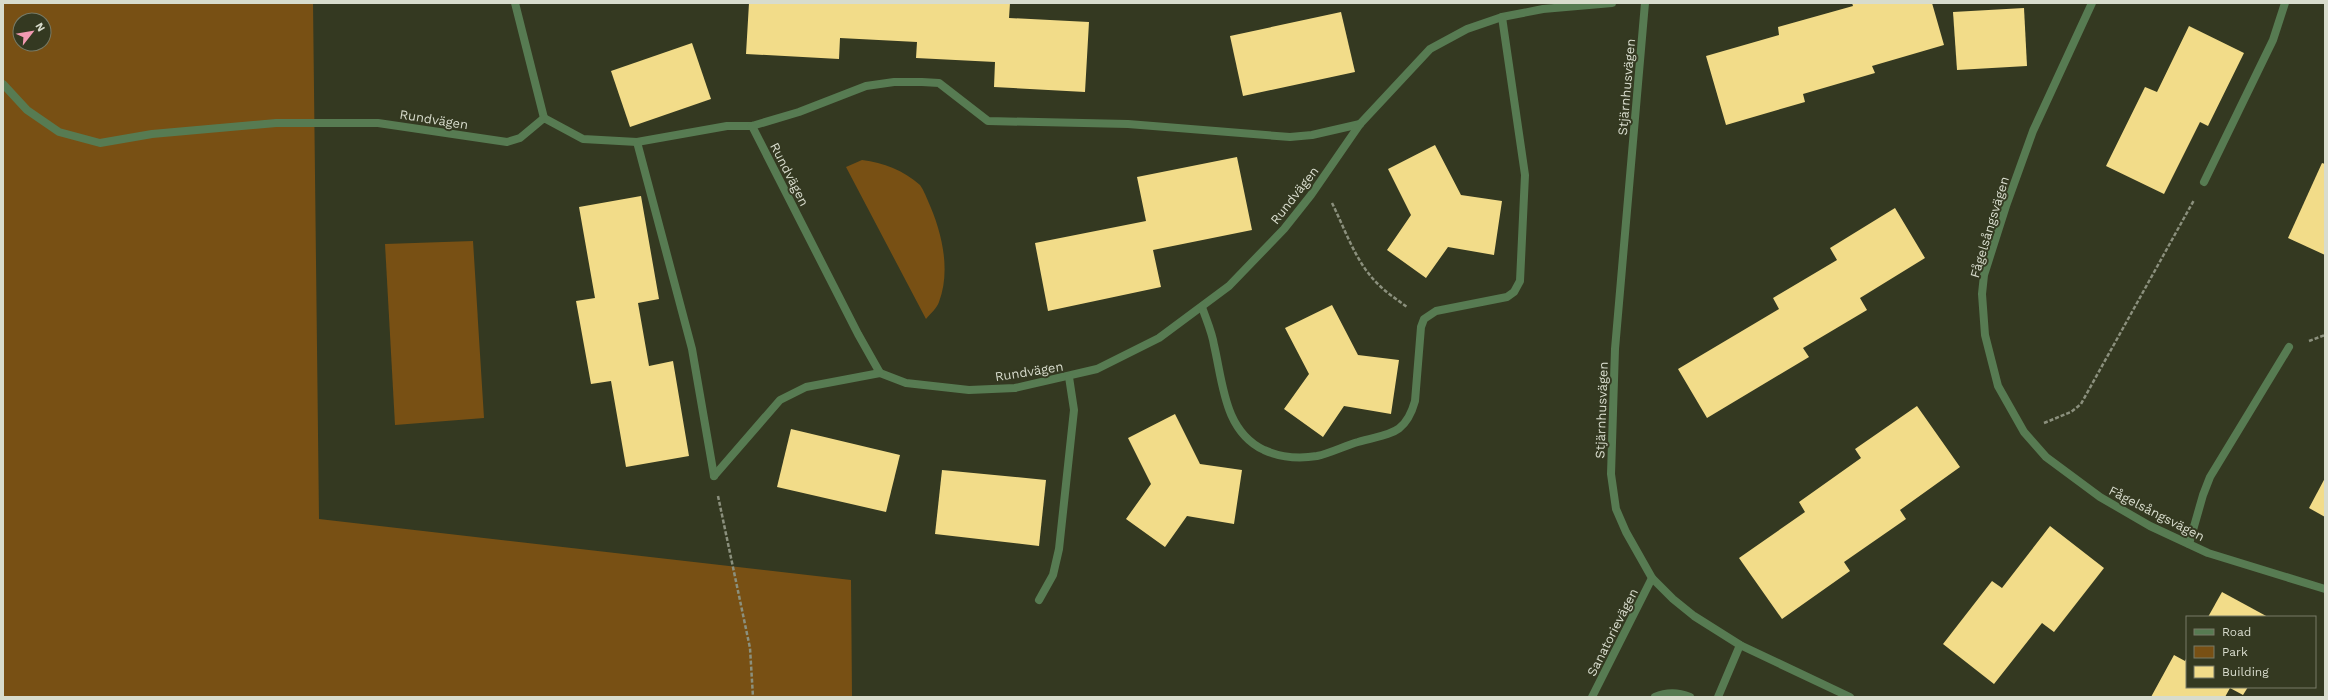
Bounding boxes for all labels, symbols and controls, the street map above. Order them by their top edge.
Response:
north arrow [12,12,52,52]
text: N [32,20,48,34]
street label: Stjärnhusvägen [1615,38,1638,136]
street label: Rundvägen [399,107,469,132]
street label: Rundvägen [767,140,812,208]
street label: Rundvägen [1267,163,1322,227]
street label: Fågelsångsvägen [1967,175,2012,280]
street label: Rundvägen [994,359,1064,384]
street label: Stjärnhusvägen [1592,361,1611,459]
street label: Fågelsångsvägen [2106,483,2207,544]
street label: Sanatorievägen [1584,586,1641,679]
legend [2186,616,2316,688]
text: Road [2222,625,2251,639]
text: Park [2222,645,2248,659]
text: Building [2222,665,2269,679]

